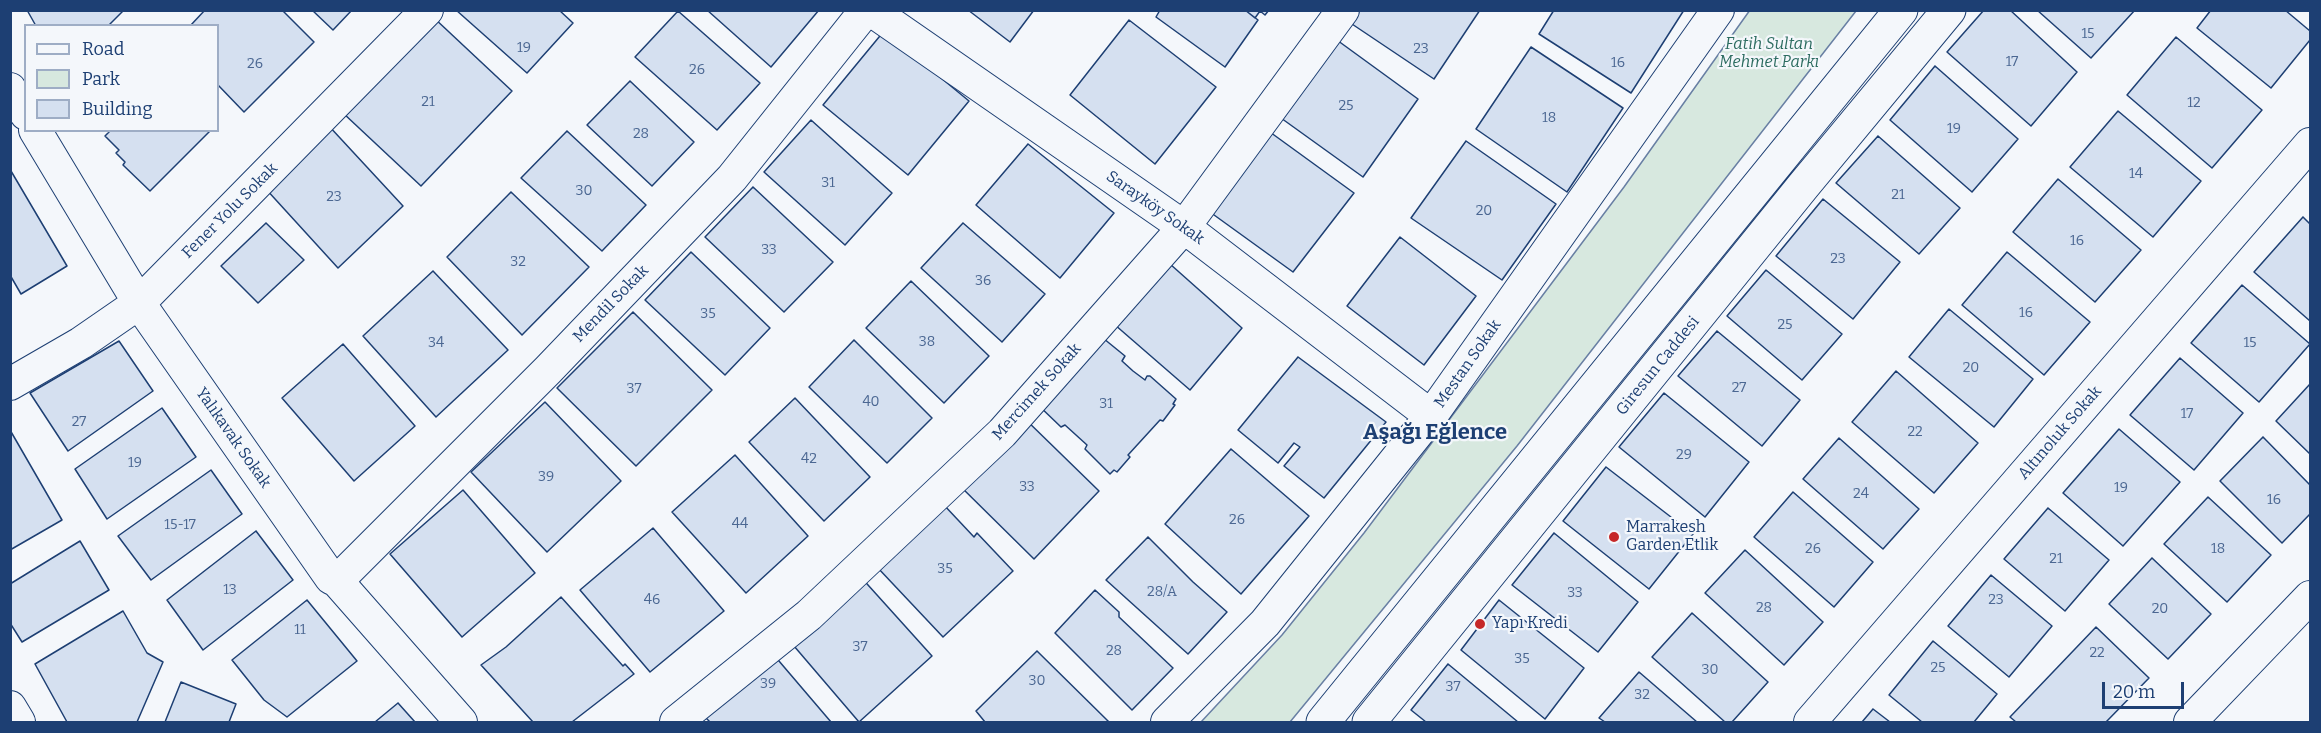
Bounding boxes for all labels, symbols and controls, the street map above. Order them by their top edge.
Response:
legend [24,24,219,132]
house number: 15 [2081,26,2095,42]
park label: Fatih Sultan Mehmet Parkı [1719,35,1819,73]
text: Road [82,38,124,60]
house number: 19 [517,40,531,56]
house number: 23 [1413,41,1429,57]
house number: 17 [2006,54,2018,70]
house number: 16 [1611,55,1625,71]
house number: 26 [247,56,263,72]
house number: 26 [689,62,705,78]
text: Park [82,68,120,90]
house number: 21 [421,94,435,110]
house number: 12 [2187,95,2201,111]
text: Building [82,98,153,120]
house number: 25 [1338,98,1354,114]
house number: 18 [1542,110,1556,126]
house number: 19 [1947,121,1961,137]
house number: 28 [633,126,649,142]
street label: Fener Yolu Sokak [178,159,282,263]
house number: 14 [2129,166,2143,182]
street label: Sarayköy Sokak [1102,167,1208,249]
house number: 31 [821,175,835,191]
house number: 30 [576,183,592,199]
house number: 21 [1891,187,1905,203]
house number: 23 [326,189,342,205]
house number: 20 [1476,203,1492,219]
house number: 16 [2070,233,2084,249]
house number: 33 [761,242,777,258]
house number: 23 [1830,251,1846,267]
house number: 32 [510,254,526,270]
street label: Mendil Sokak [569,261,653,347]
house number: 36 [975,273,991,289]
house number: 16 [2019,305,2033,321]
house number: 35 [700,306,716,322]
street label: Giresun Caddesi [1612,313,1704,419]
street label: Mestan Sokak [1431,316,1505,412]
house number: 25 [1777,317,1793,333]
house number: 38 [919,334,935,350]
house number: 34 [428,335,444,351]
house number: 15 [2243,335,2257,351]
street label: Mercimek Sokak [989,340,1085,444]
house number: 20 [1963,360,1979,376]
house number: 27 [1732,380,1746,396]
house number: 37 [626,381,642,397]
street label: Altınoluk Sokak [2014,382,2106,484]
street label: Yalıkavak Sokak [191,384,275,492]
house number: 40 [862,394,880,410]
house number: 31 [1099,396,1113,412]
house number: 17 [2181,406,2193,422]
house number: 27 [72,414,86,430]
district label: Aşağı Eğlence [1363,420,1507,446]
house number: 22 [1907,424,1923,440]
house number: 29 [1676,447,1692,463]
house number: 42 [801,451,817,467]
house number: 19 [128,455,142,471]
house number: 39 [538,469,554,485]
house number: 33 [1019,479,1035,495]
house number: 19 [2114,480,2128,496]
house number: 24 [1853,486,1869,502]
house number: 16 [2267,492,2281,508]
house number: 26 [1229,512,1245,528]
house number: 44 [732,516,748,532]
house number: 15-17 [164,517,196,533]
place label: Marrakesh Garden Etlik [1626,518,1718,556]
marker: Marrakesh Garden Etlik [1607,530,1621,544]
house number: 26 [1805,541,1821,557]
house number: 18 [2211,541,2225,557]
house number: 21 [2049,551,2063,567]
house number: 35 [937,561,953,577]
house number: 13 [223,582,237,598]
house number: 28/A [1147,584,1177,600]
house number: 33 [1567,585,1583,601]
house number: 46 [644,592,660,608]
house number: 23 [1988,592,2004,608]
house number: 28 [1756,600,1772,616]
house number: 20 [2152,601,2168,617]
place label: Yapı Kredi [1492,614,1568,634]
marker: Yapı Kredi [1473,617,1487,631]
house number: 11 [294,622,306,638]
house number: 37 [852,639,868,655]
house number: 28 [1106,643,1122,659]
house number: 22 [2089,645,2105,661]
house number: 35 [1514,651,1530,667]
house number: 25 [1930,660,1946,676]
house number: 30 [1702,662,1718,678]
scale bar [2105,670,2188,708]
house number: 30 [1029,673,1045,689]
house number: 39 [760,676,776,692]
house number: 37 [1445,679,1461,695]
text: 20 m [2113,681,2155,703]
house number: 32 [1634,687,1650,703]

